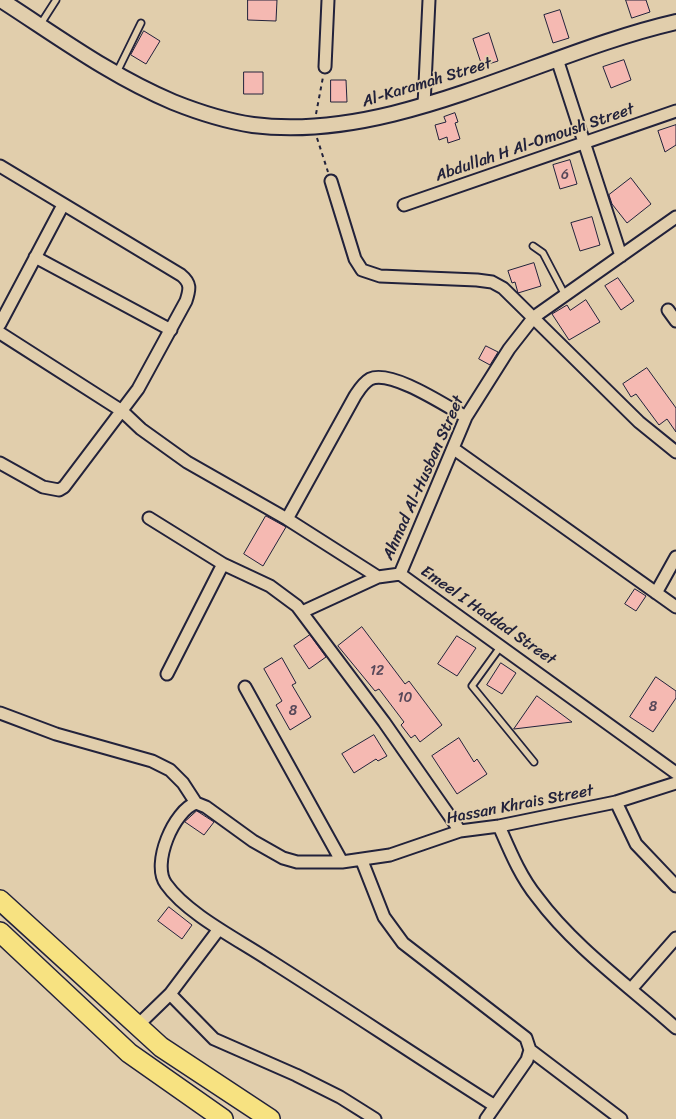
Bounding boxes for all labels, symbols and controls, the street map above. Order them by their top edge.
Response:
street label: Al-Karamah Street [360,54,494,112]
street label: Abdullah H Al-Omoush Street [433,100,637,186]
house number: 6 [561,167,569,183]
street label: Ahmad Al-Husban Street [379,393,469,563]
street label: Emeel I Haddad Street [417,562,559,670]
house number: 12 [370,663,384,679]
house number: 10 [398,690,412,706]
house number: 8 [649,699,657,715]
house number: 8 [289,703,297,719]
street label: Hassan Khrais Street [445,781,595,829]

